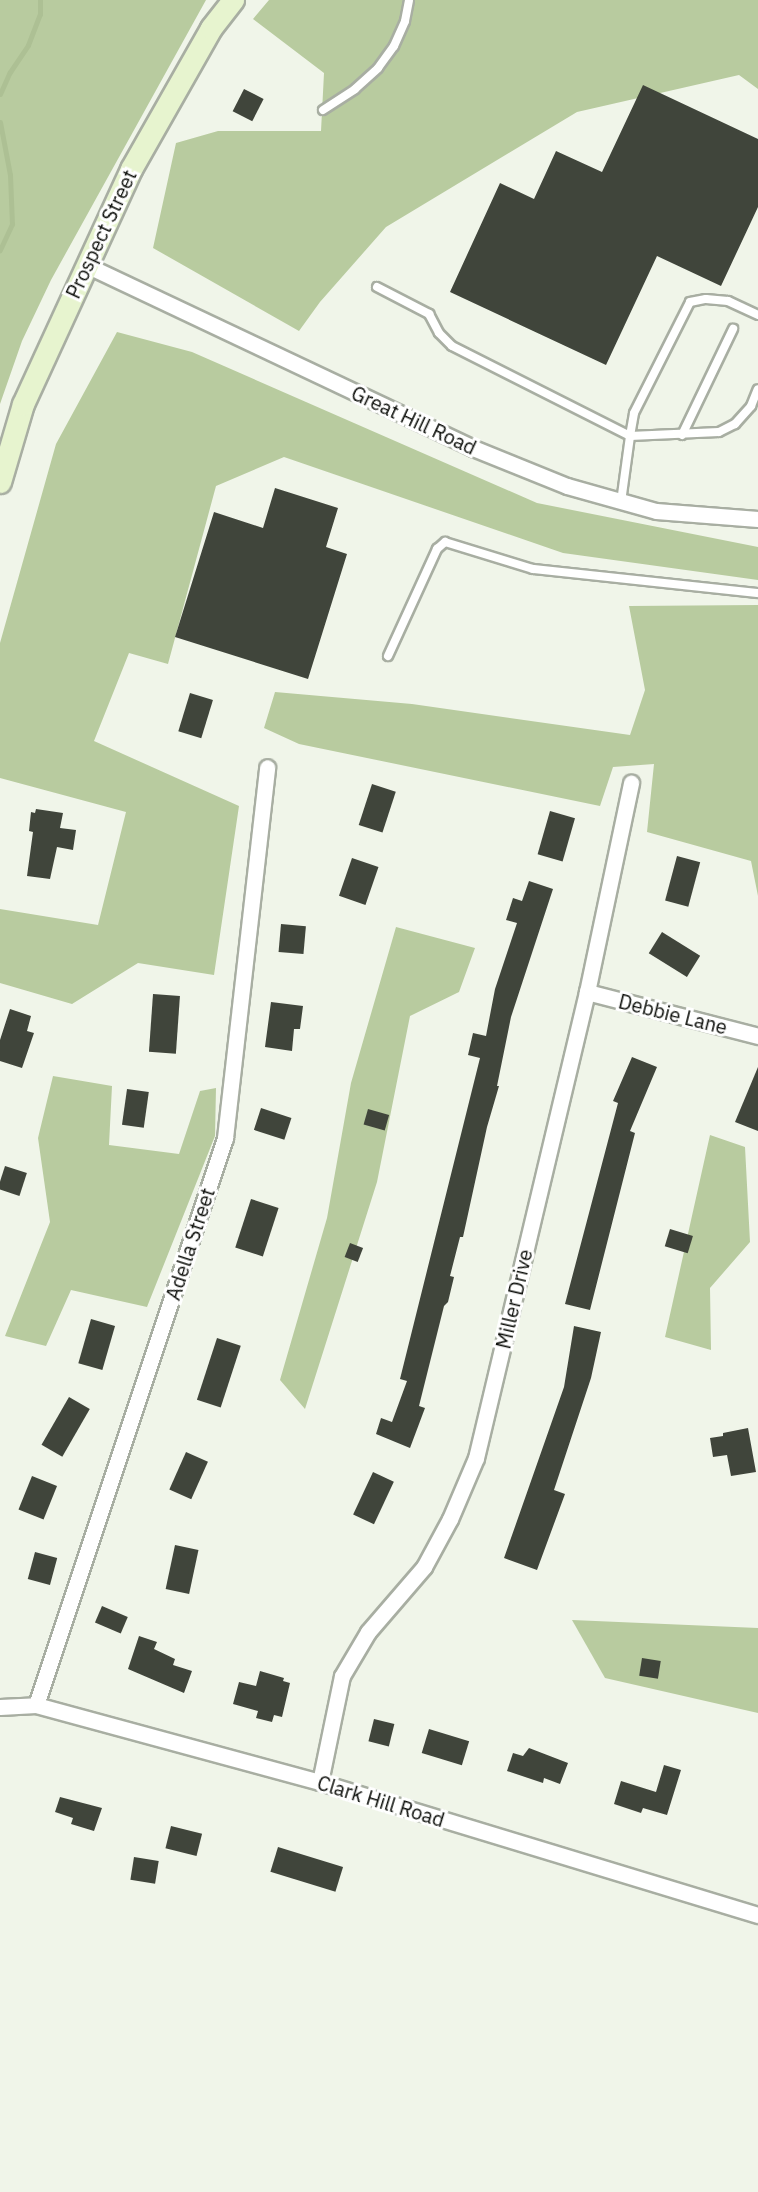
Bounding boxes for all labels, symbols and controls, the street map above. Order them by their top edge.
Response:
street label: Prospect Street [61,166,141,302]
street label: Great Hill Road [348,381,480,459]
street label: Debbie Lane [616,989,730,1039]
street label: Adella Street [161,1185,219,1303]
street label: Miller Drive [491,1247,537,1351]
street label: Clark Hill Road [314,1770,448,1832]

